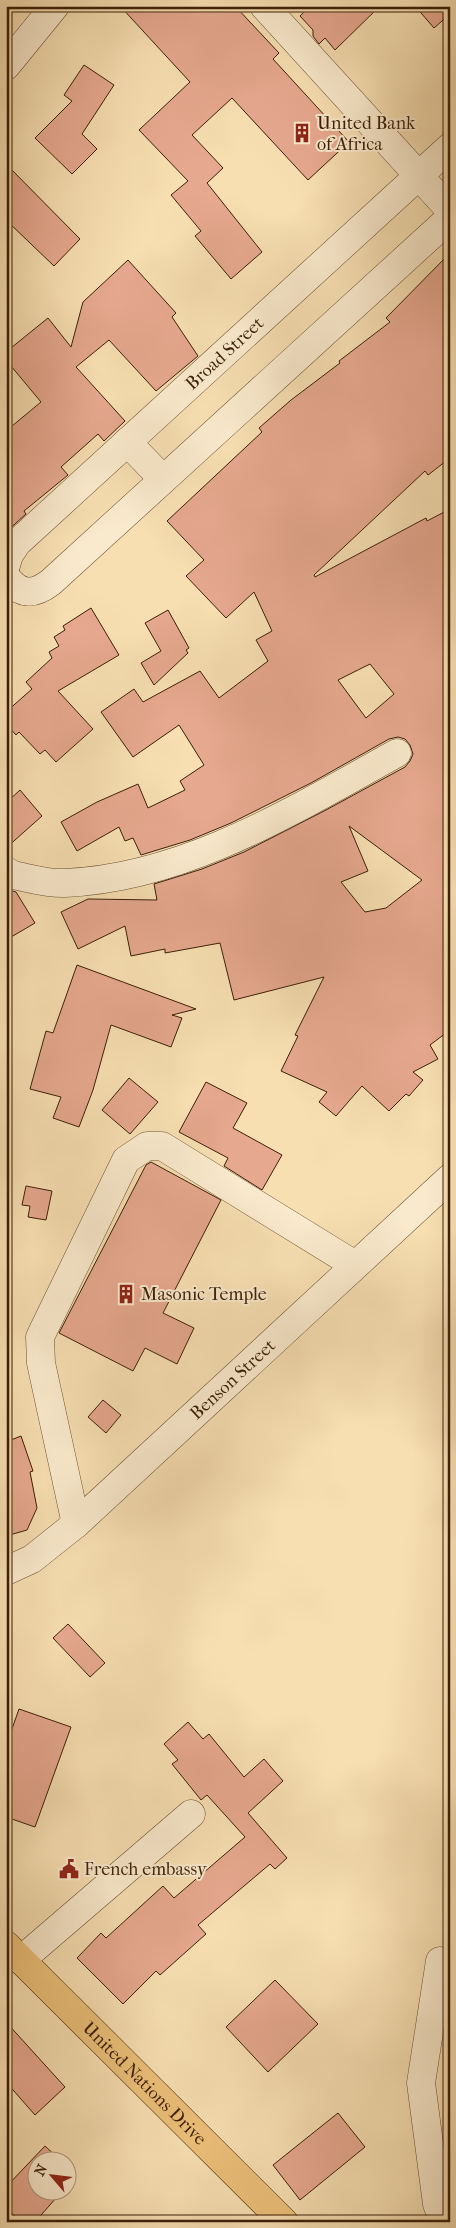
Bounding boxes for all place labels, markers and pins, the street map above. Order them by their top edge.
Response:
place label: United Bank of Africa [317,113,416,155]
building icon: United Bank of Africa [291,122,313,144]
building icon: Masonic Temple [115,1283,137,1305]
place label: Masonic Temple [141,1284,267,1305]
public building icon: French embassy [58,1858,80,1880]
place label: French embassy [84,1859,208,1880]

